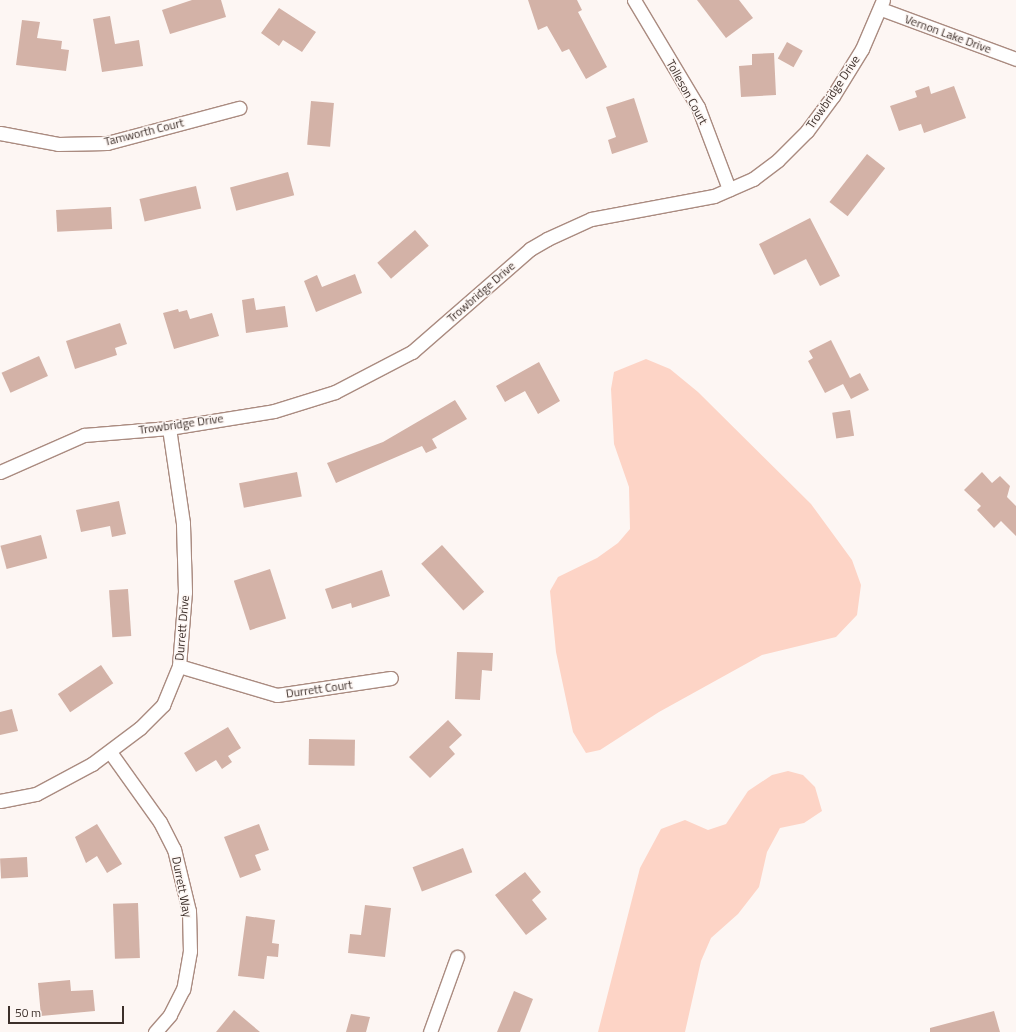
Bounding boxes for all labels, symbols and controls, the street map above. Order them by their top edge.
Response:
street label: Vernon Lake Drive [903,12,993,56]
street label: Trowbridge Drive [803,53,863,131]
street label: Tolleson Court [663,57,711,127]
street label: Tamworth Court [103,115,185,149]
street label: Trowbridge Drive [444,259,518,325]
street label: Trowbridge Drive [138,411,224,437]
street label: Durrett Drive [172,595,192,661]
street label: Durrett Court [285,677,353,701]
street label: Durrett Way [169,855,195,919]
scale bar [10,998,126,1024]
text: 50 m [15,1003,41,1022]

